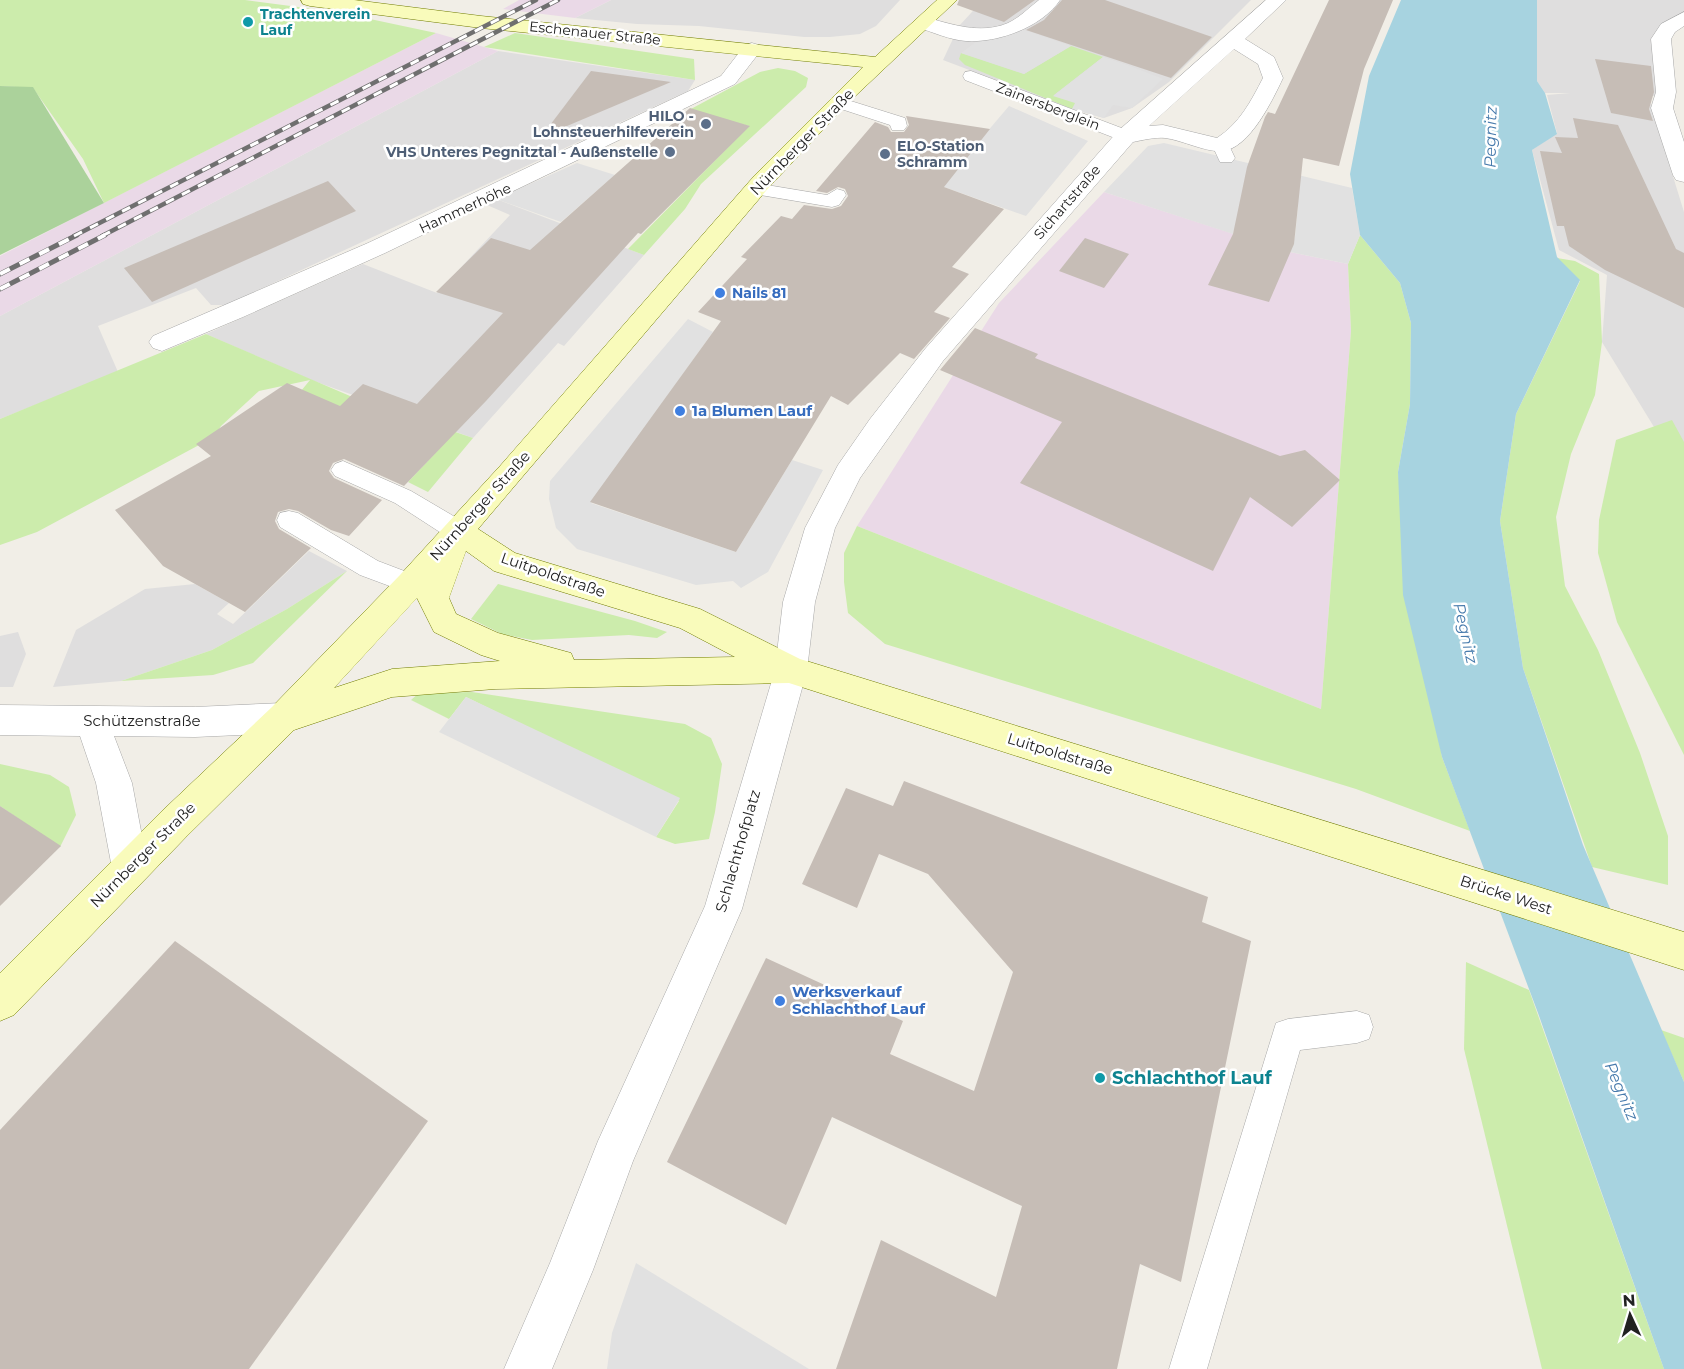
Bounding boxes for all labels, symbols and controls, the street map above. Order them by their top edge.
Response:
place label: Trachtenverein Lauf [260,5,370,39]
marker: Trachtenverein Lauf [241,15,255,29]
street label: Eschenauer Straße [528,17,662,49]
street label: Zainersberglein [993,78,1103,134]
street label: Nürnberger Straße [746,84,858,199]
water label: Pegnitz [1480,105,1501,168]
place label: HILO - Lohnsteuerhilfeverein [533,107,694,141]
marker: HILO - Lohnsteuerhilfeverein [699,117,713,131]
place label: ELO-Station Schramm [897,137,984,171]
place label: VHS Unteres Pegnitztal - Außenstelle [385,143,658,161]
marker: VHS Unteres Pegnitztal - Außenstelle [663,145,677,159]
marker: ELO-Station Schramm [878,147,892,161]
street label: Sichartstraße [1030,161,1104,243]
street label: Hammerhöhe [416,179,514,237]
place label: Nails 81 [732,284,787,302]
marker: Nails 81 [713,286,727,300]
place label: 1a Blumen Lauf [692,401,813,420]
marker: 1a Blumen Lauf [673,404,687,418]
street label: Nürnberger Straße [425,447,534,565]
street label: Luitpoldstraße [498,548,608,601]
water label: Pegnitz [1449,601,1482,666]
street label: Schützenstraße [83,711,201,730]
street label: Luitpoldstraße [1005,728,1115,779]
street label: Schlachthofplatz [711,787,764,914]
street label: Nürnberger Straße [86,798,199,911]
street label: Brücke West [1458,871,1555,918]
place label: Werksverkauf Schlachthof Lauf [792,982,926,1018]
marker: Werksverkauf Schlachthof Lauf [773,994,787,1008]
water label: Pegnitz [1601,1059,1643,1124]
place label: Schlachthof Lauf [1112,1067,1273,1089]
marker: Schlachthof Lauf [1093,1071,1107,1085]
north arrow [1600,1285,1660,1345]
text: N [1622,1291,1636,1310]

